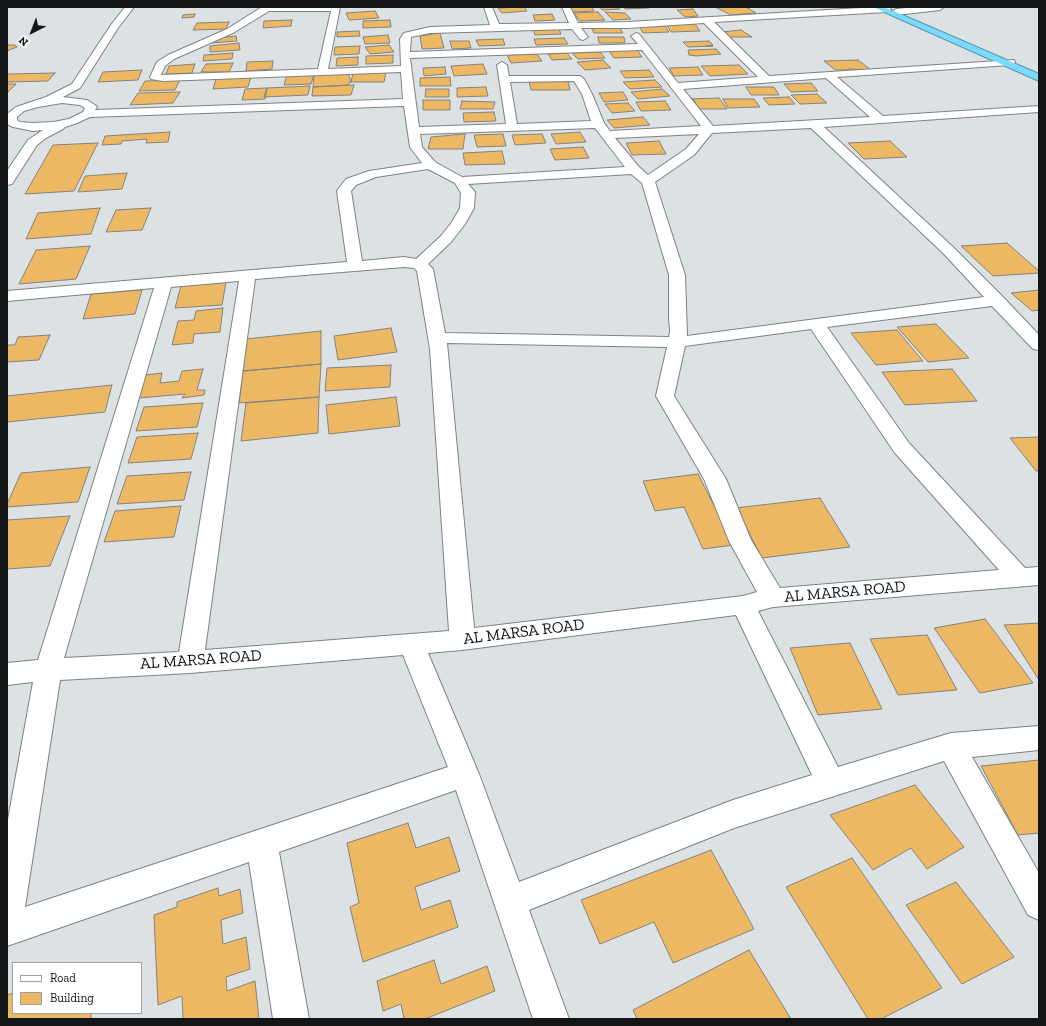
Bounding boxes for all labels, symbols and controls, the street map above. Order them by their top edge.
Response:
north arrow [12,12,52,52]
text: N [16,34,31,49]
street label: AL MARSA ROAD [783,577,907,607]
street label: AL MARSA ROAD [462,615,586,649]
street label: AL MARSA ROAD [140,646,262,674]
legend [12,962,142,1014]
text: Road [50,971,76,985]
text: Building [50,991,94,1005]

